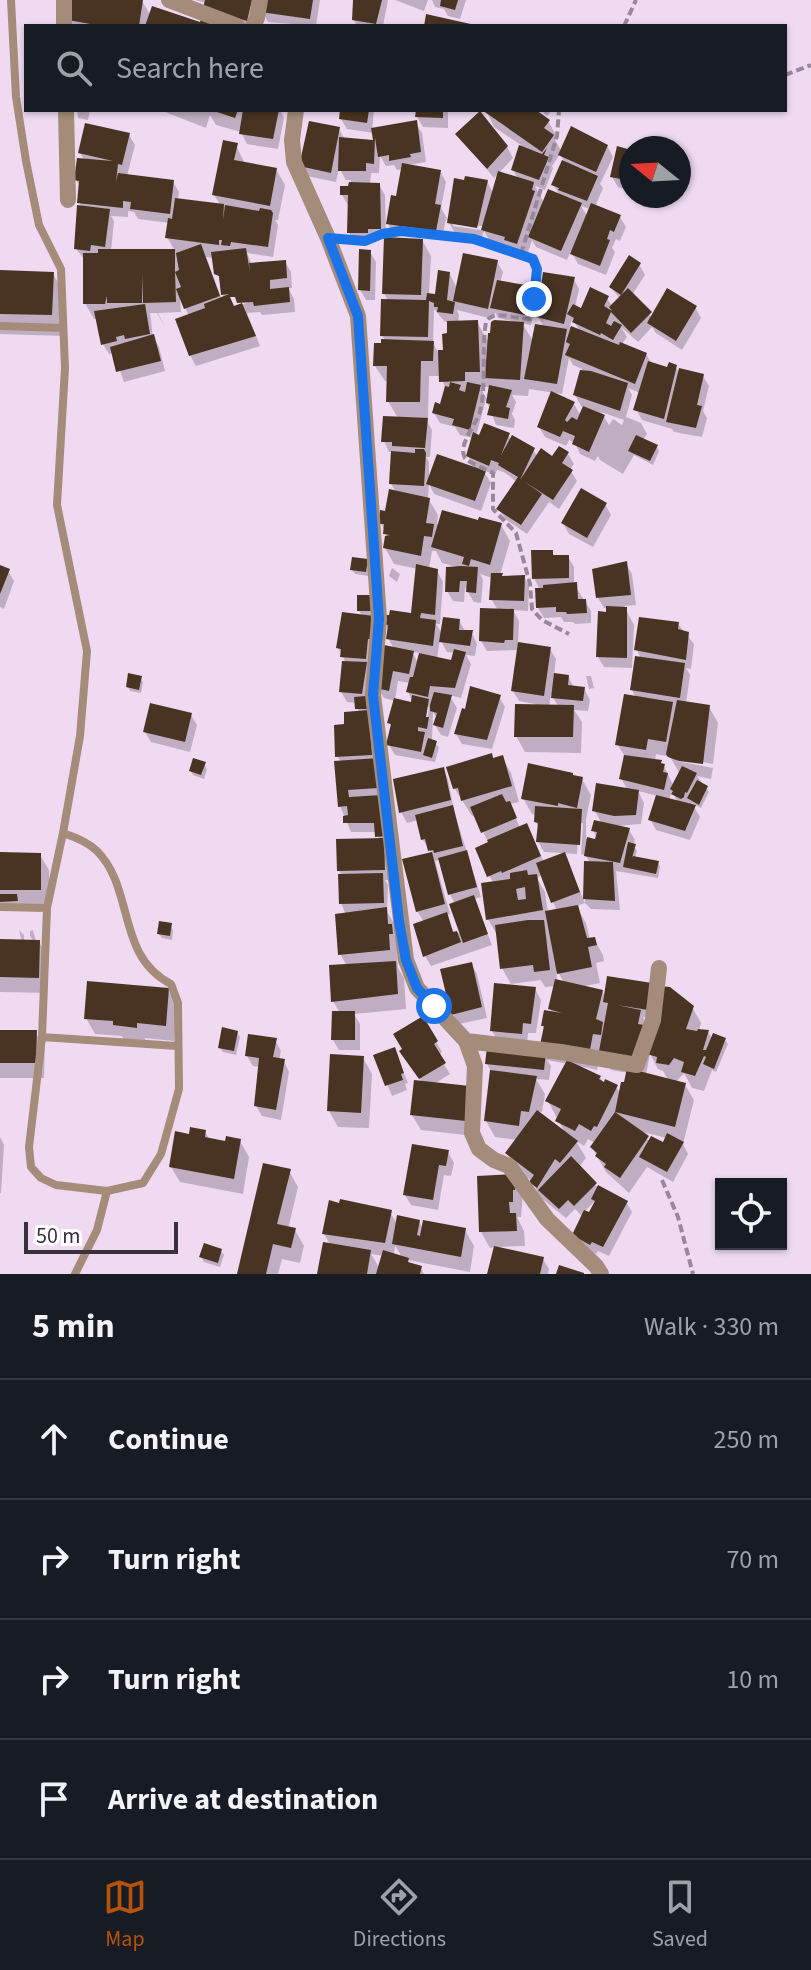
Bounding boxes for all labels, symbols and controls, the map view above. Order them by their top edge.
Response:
search box [24,24,787,112]
icon: search [52,46,96,90]
text: Search here [116,47,264,90]
north arrow [619,136,691,208]
route end [516,281,552,317]
route start [416,988,452,1024]
map controls [715,1178,787,1250]
button: locate [715,1178,787,1250]
scale bar [24,1218,178,1254]
text: 50 m [36,1220,81,1252]
text: 5 min [32,1302,115,1351]
text: Walk · 330 m [644,1308,779,1345]
icon: ahead [32,1417,76,1461]
text: Continue [108,1418,229,1461]
text: 250 m [713,1421,779,1458]
icon: right [32,1537,76,1581]
text: Turn right [108,1538,240,1581]
text: 70 m [726,1541,779,1578]
icon: right [32,1657,76,1701]
text: Turn right [108,1658,240,1701]
text: 10 m [726,1661,779,1698]
icon: arrive [32,1777,76,1821]
text: Arrive at destination [108,1778,378,1821]
tab: Map [103,1875,147,1955]
tab: Directions [353,1875,446,1955]
tab: Saved [652,1875,708,1955]

